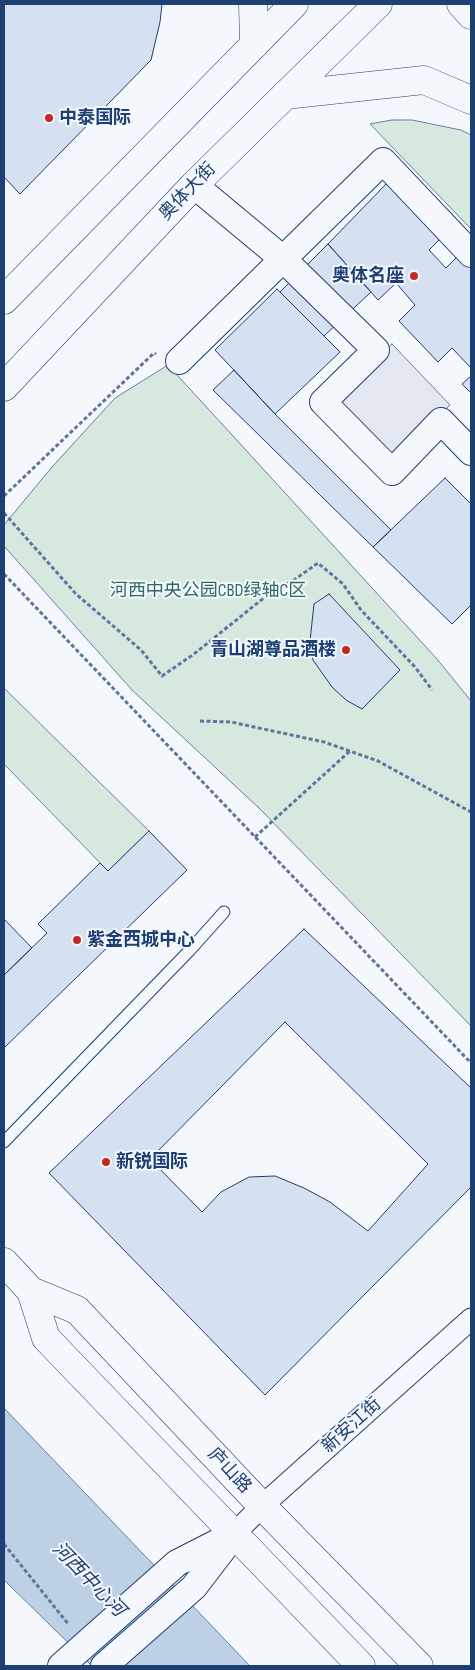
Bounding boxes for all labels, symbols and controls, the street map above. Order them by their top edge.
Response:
place label: 中泰国际 [59,107,131,129]
marker: 中泰国际 [43,112,55,124]
street label: 奥体大街 [155,159,221,225]
place label: 奥体名座 [332,265,404,287]
marker: 奥体名座 [408,270,420,282]
park label: 河西中央公园CBD绿轴C区 [110,580,306,602]
place label: 青山湖尊品酒楼 [210,639,336,661]
marker: 青山湖尊品酒楼 [340,644,352,656]
place label: 紫金西城中心 [87,929,195,951]
marker: 紫金西城中心 [71,934,83,946]
place label: 新锐国际 [116,1151,188,1173]
marker: 新锐国际 [100,1156,112,1168]
street label: 新安江街 [318,1394,386,1458]
street label: 庐山路 [203,1444,255,1498]
water label: 河西中心河 [47,1538,129,1622]

